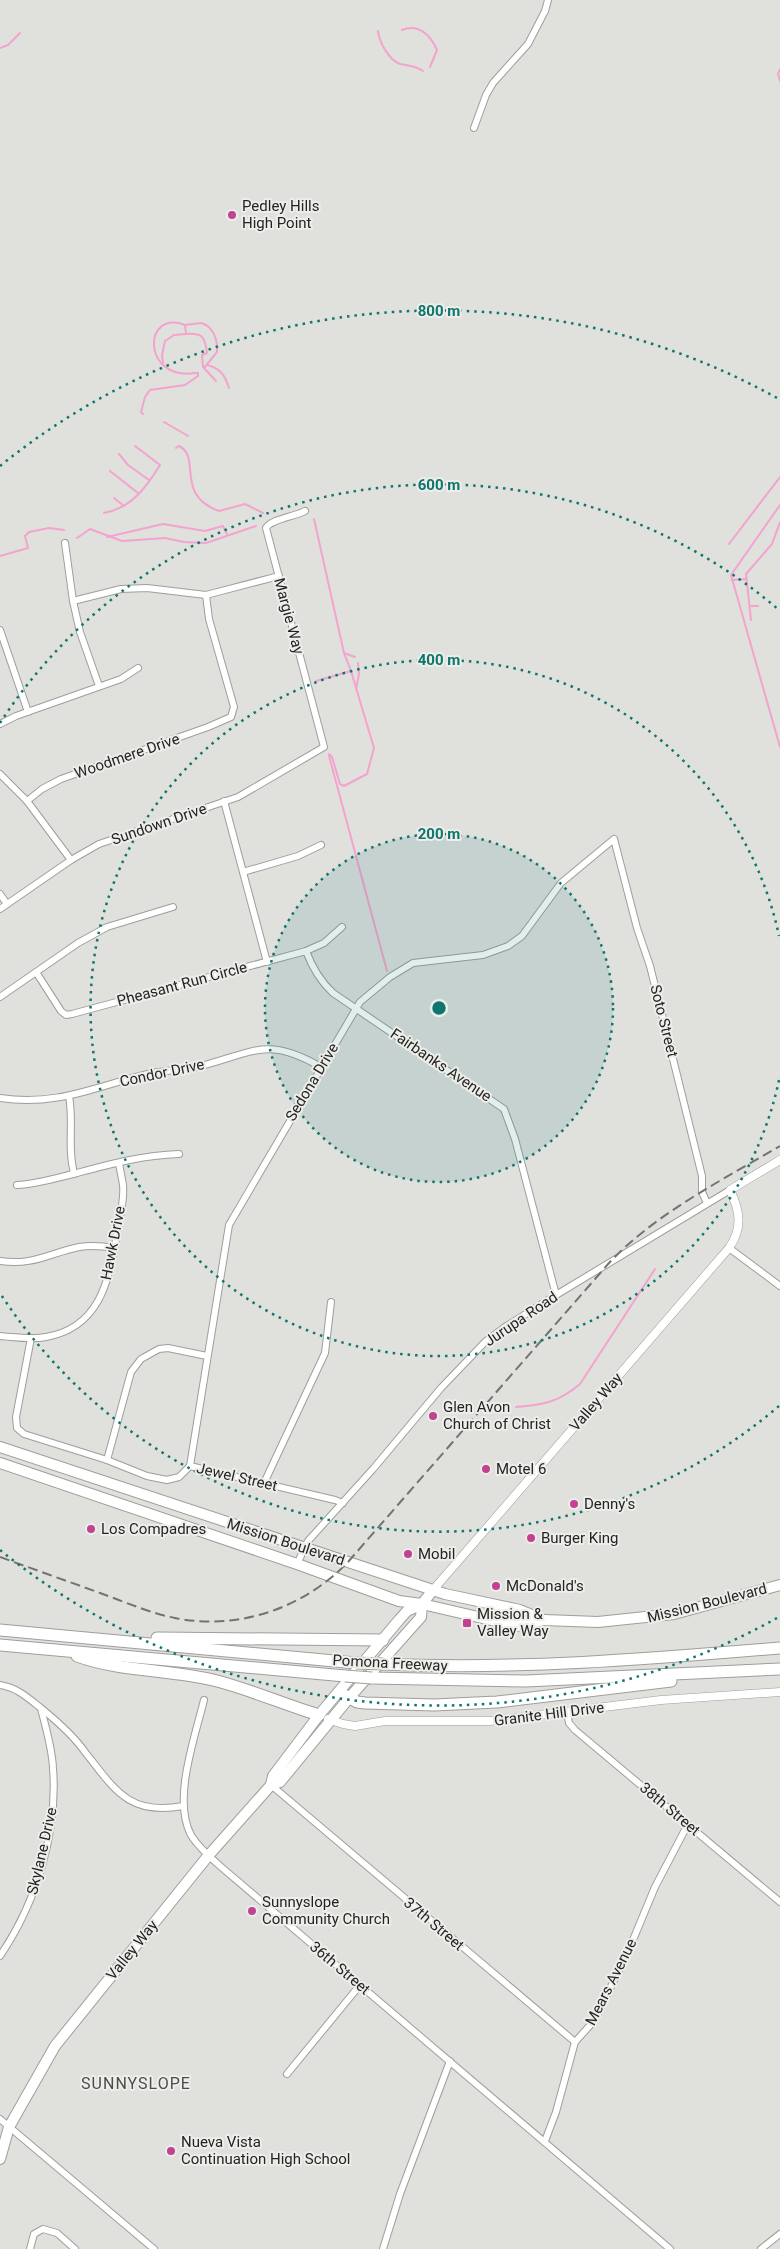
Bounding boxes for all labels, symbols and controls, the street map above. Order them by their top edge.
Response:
place label: Pedley Hills High Point [242,197,320,232]
marker: Pedley Hills High Point [226,209,238,221]
text: 800 m [418,302,460,320]
text: 600 m [418,476,460,494]
street label: Margie Way [270,576,308,656]
text: 400 m [418,651,460,669]
street label: Woodmere Drive [72,730,182,782]
street label: Sundown Drive [109,799,209,849]
text: 200 m [418,825,460,843]
street label: Pheasant Run Circle [115,958,249,1010]
street label: Soto Street [646,983,682,1059]
centre of rings [430,999,448,1017]
street label: Fairbanks Avenue [387,1025,495,1105]
street label: Sedona Drive [282,1040,342,1124]
street label: Condor Drive [118,1055,206,1091]
street label: Hawk Drive [97,1204,129,1282]
street label: Jurupa Road [481,1288,561,1350]
street label: Valley Way [566,1369,626,1435]
place label: Glen Avon Church of Christ [443,1398,551,1433]
marker: Glen Avon Church of Christ [427,1410,439,1422]
street label: Jewel Street [195,1459,279,1495]
place label: Motel 6 [496,1460,546,1478]
marker: Motel 6 [480,1463,492,1475]
place label: Denny's [584,1495,635,1513]
marker: Denny's [568,1498,580,1510]
street label: Mission Boulevard [225,1514,347,1570]
place label: Los Compadres [101,1520,206,1538]
marker: Los Compadres [85,1523,97,1535]
place label: Burger King [541,1529,619,1547]
marker: Burger King [525,1532,537,1544]
place label: Mobil [418,1545,455,1563]
marker: Mobil [402,1548,414,1560]
place label: McDonald's [506,1577,584,1595]
street label: Mission Boulevard [645,1579,769,1627]
marker: McDonald's [490,1580,502,1592]
place label: Mission & Valley Way [477,1605,549,1640]
marker: Mission & Valley Way [461,1617,473,1629]
street label: Pomona Freeway [332,1651,448,1675]
street label: Granite Hill Drive [493,1698,605,1730]
street label: 38th Street [636,1779,704,1840]
street label: Skylane Drive [23,1806,61,1896]
place label: Sunnyslope Community Church [262,1893,390,1928]
street label: 37th Street [400,1894,468,1955]
marker: Sunnyslope Community Church [246,1905,258,1917]
street label: Valley Way [102,1917,162,1983]
street label: Mears Avenue [581,1936,641,2028]
street label: 36th Street [306,1938,374,1999]
district label: SUNNYSLOPE [81,2074,191,2093]
place label: Nueva Vista Continuation High School [181,2133,351,2168]
marker: Nueva Vista Continuation High School [165,2145,177,2157]

